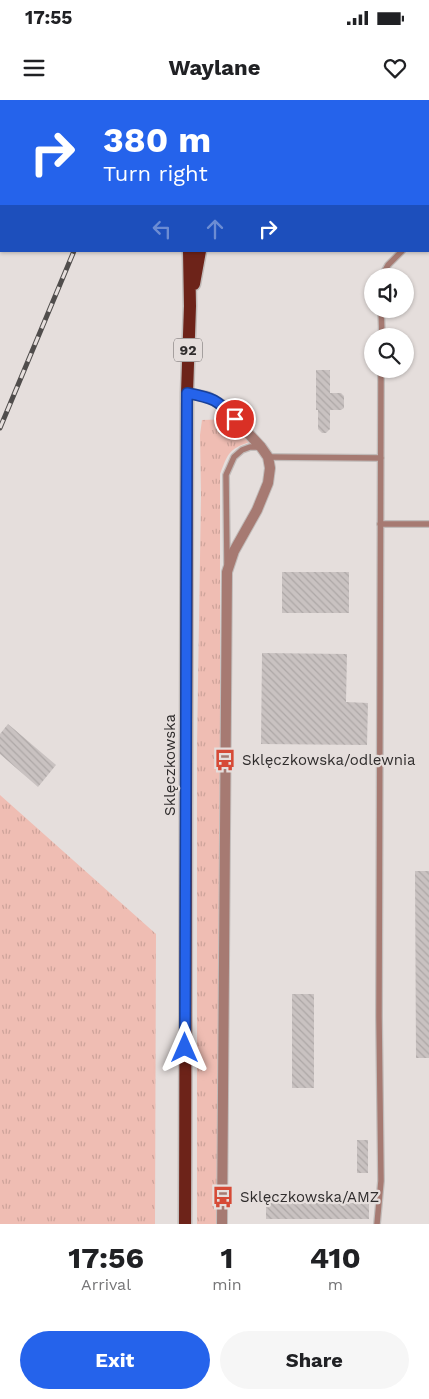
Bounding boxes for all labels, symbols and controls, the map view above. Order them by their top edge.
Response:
text: 17:55 [25,6,72,29]
icon: menu [20,54,48,82]
icon: heart [381,54,409,82]
text: Waylane [169,55,260,80]
text: 380 m [103,119,211,161]
icon: right [20,120,85,185]
text: Turn right [103,161,208,186]
icon: left [148,215,176,243]
icon: ahead [201,215,229,243]
icon: right [254,215,282,243]
map controls [364,268,414,378]
button: sound [364,268,414,318]
button: search [364,328,414,378]
road number: 92 [174,338,202,362]
pin [214,398,256,440]
icon: arrive [221,405,249,433]
street label: Sklęczkowska [161,714,179,816]
bus stop icon: Sklęczkowska/odlewnia [212,747,238,773]
place label: Sklęczkowska/odlewnia [242,751,416,769]
position arrow [158,1021,210,1073]
bus stop icon: Sklęczkowska/AMZ [210,1184,236,1210]
place label: Sklęczkowska/AMZ [240,1188,379,1206]
text: 17:56 [68,1240,144,1275]
text: 1 [220,1240,233,1275]
text: 410 [310,1240,361,1275]
text: Arrival [81,1275,131,1294]
text: min [212,1275,242,1294]
text: m [328,1275,343,1294]
button: Exit [20,1331,210,1389]
button: Share [220,1331,409,1389]

